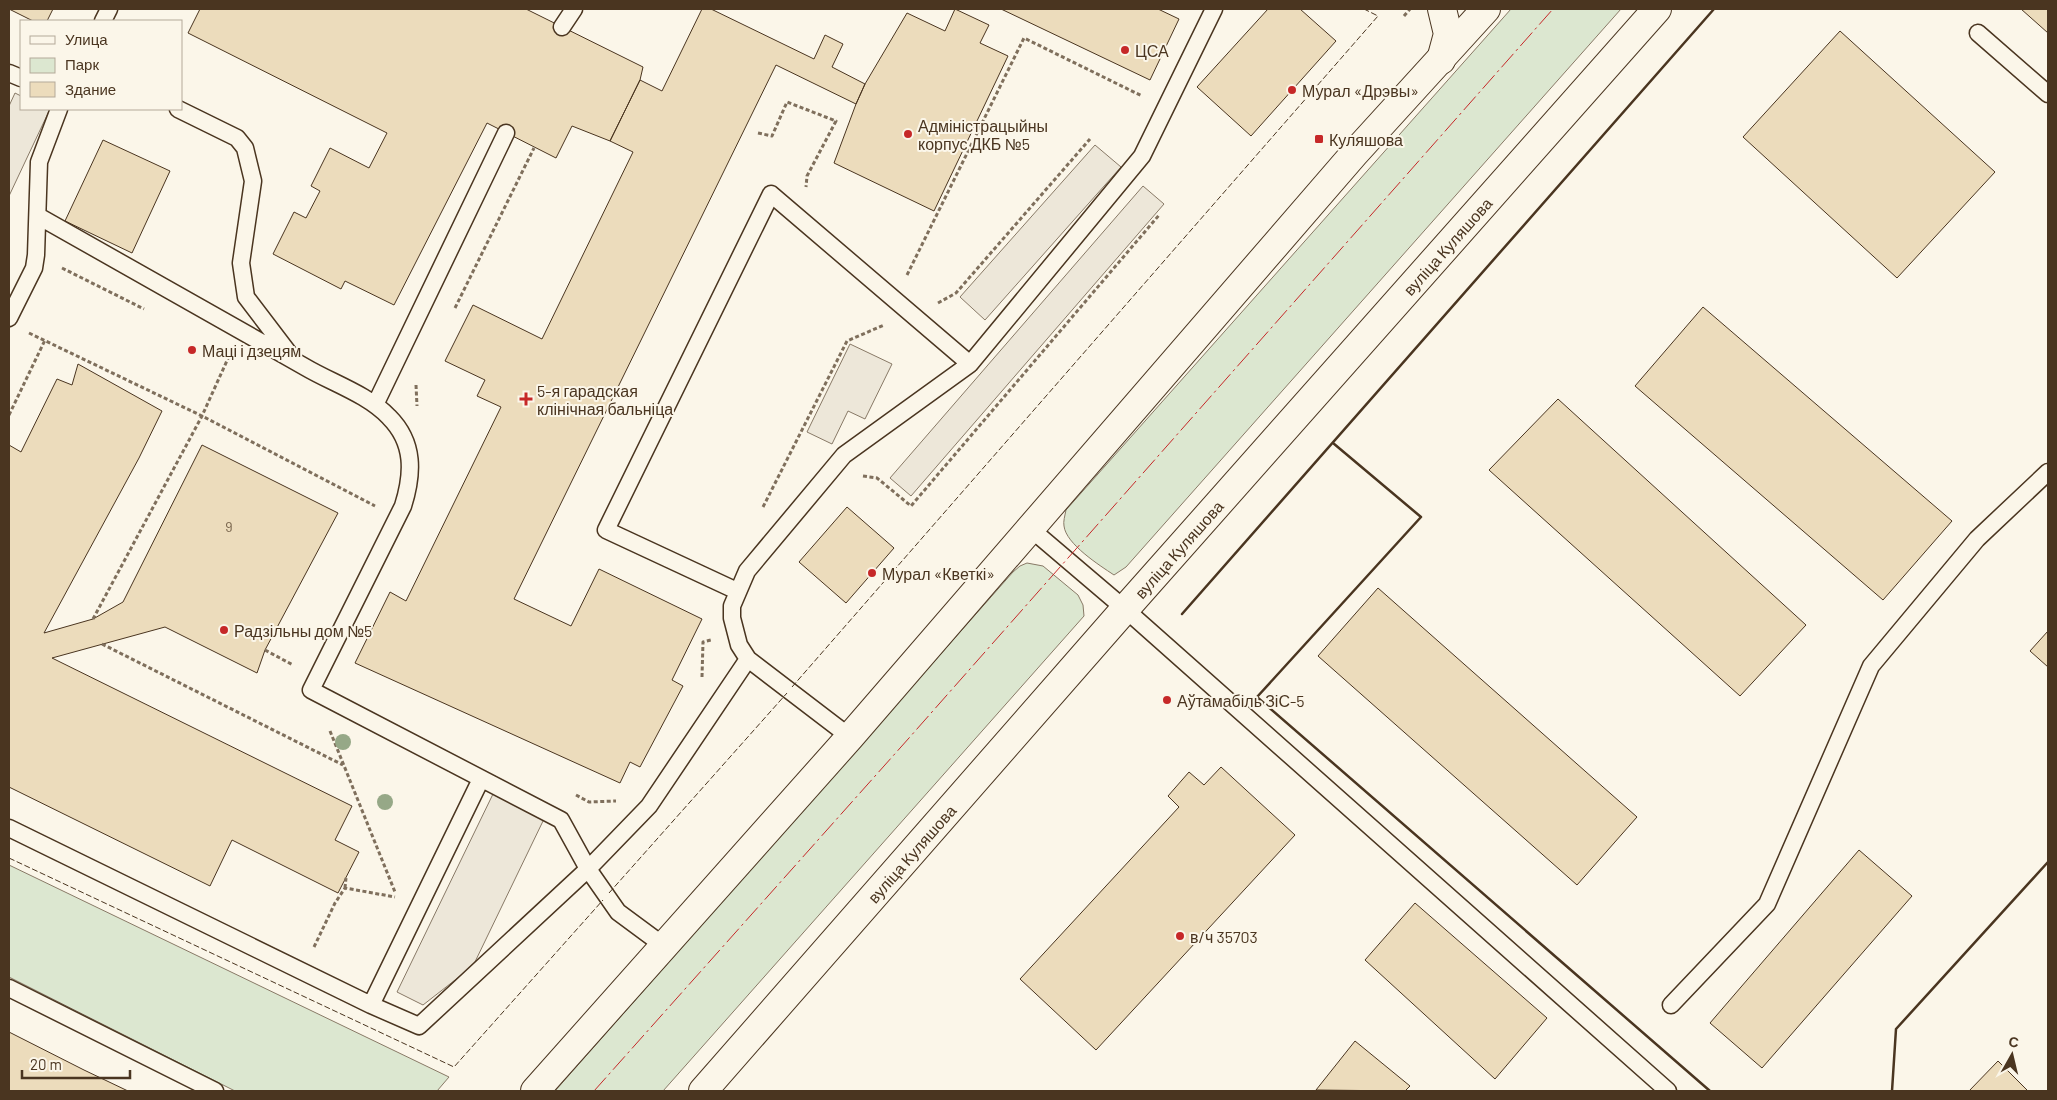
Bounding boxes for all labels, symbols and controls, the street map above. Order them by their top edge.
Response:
legend [20,20,182,110]
text: Улица [65,30,108,48]
place label: ЦСА [1135,41,1169,60]
marker: ЦСА [1119,44,1131,56]
text: Парк [65,55,99,73]
text: Здание [65,80,116,98]
place label: Мурал «Дрэвы» [1302,81,1419,100]
marker: Мурал «Дрэвы» [1286,84,1298,96]
place label: Адміністрацыйны корпус ДКБ №5 [918,116,1048,153]
marker: Адміністрацыйны корпус ДКБ №5 [902,128,914,140]
place label: Куляшова [1329,130,1403,149]
marker: Куляшова [1313,133,1325,145]
street label: вуліца Куляшова [1399,193,1495,299]
place label: Маці і дзецям [202,341,301,360]
marker: Маці і дзецям [186,344,198,356]
place label: 5-я гарадская клінічная бальніца [537,381,673,418]
marker: 5-я гарадская клінічная бальніца [519,392,533,406]
street label: вуліца Куляшова [1130,496,1227,602]
house number: 9 [225,518,233,535]
place label: Мурал «Кветкі» [882,564,995,583]
marker: Мурал «Кветкі» [866,567,878,579]
place label: Радзільны дом №5 [234,621,372,640]
marker: Радзільны дом №5 [218,624,230,636]
place label: Аўтамабіль ЗіС-5 [1177,691,1305,710]
marker: Аўтамабіль ЗіС-5 [1161,694,1173,706]
street label: вуліца Куляшова [863,800,959,906]
place label: в/ч 35703 [1190,927,1258,946]
marker: в/ч 35703 [1174,930,1186,942]
north arrow [1987,1030,2037,1080]
text: С [2008,1033,2020,1051]
scale bar [22,1048,130,1080]
text: 20 m [30,1055,62,1073]

